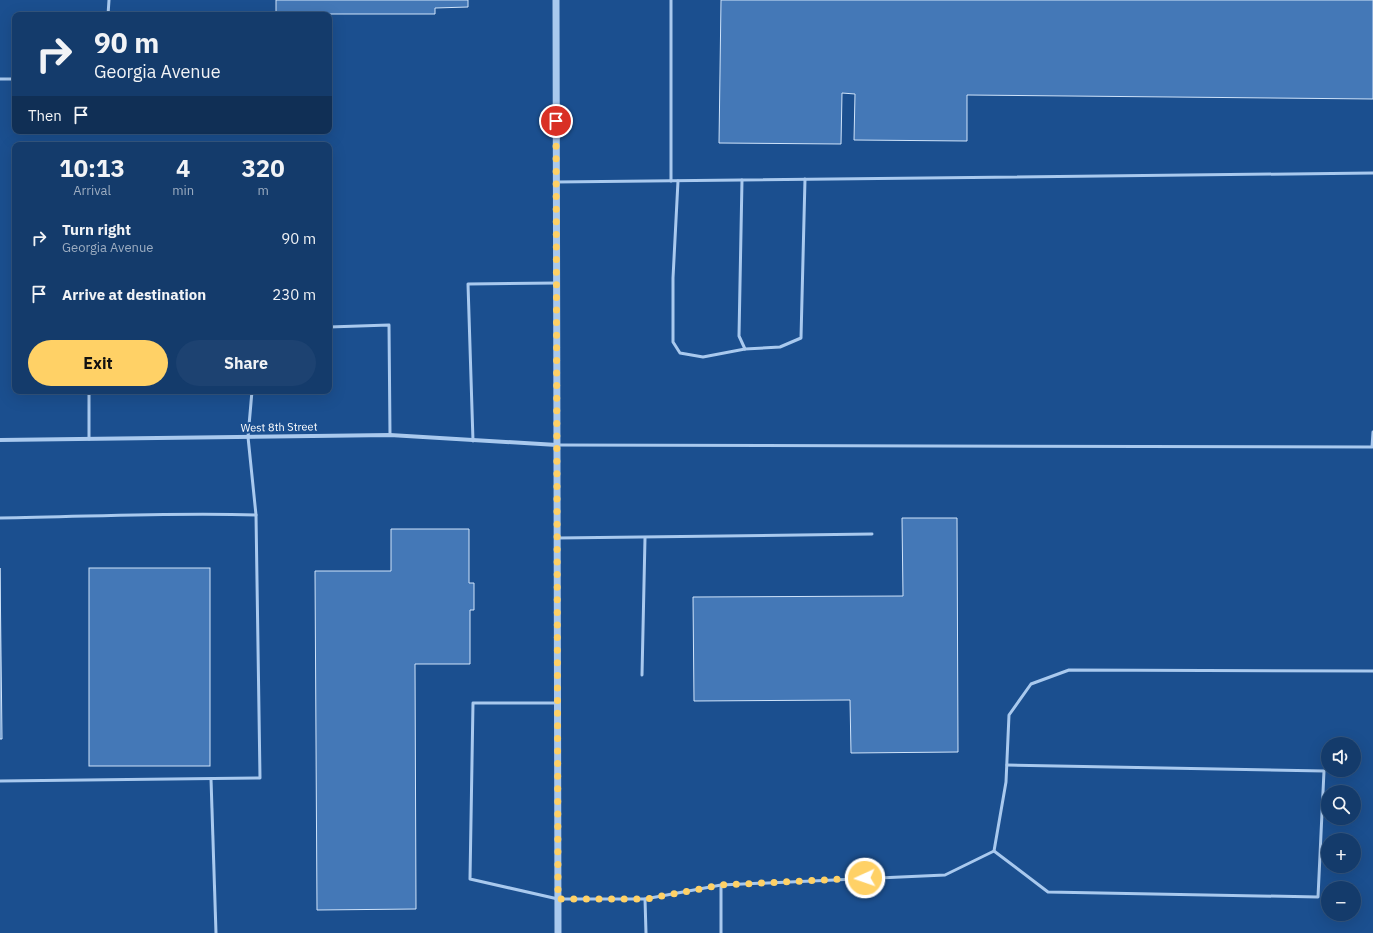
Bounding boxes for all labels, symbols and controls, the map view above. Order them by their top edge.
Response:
text: 90 m [94,24,159,61]
icon: right [28,28,80,80]
text: Georgia Avenue [94,60,221,83]
icon: arrive [70,104,92,126]
pin [539,104,573,138]
text: Then [28,106,62,125]
icon: arrive [545,110,567,132]
text: 10:13 [59,152,125,184]
text: 4 [176,152,190,184]
text: 320 [241,152,285,184]
text: Arrival [73,182,111,199]
text: min [172,182,194,199]
text: m [257,182,269,199]
text: Turn right [62,220,131,239]
icon: right [28,227,50,249]
text: 90 m [281,229,316,248]
text: Georgia Avenue [62,239,153,256]
icon: arrive [28,283,50,305]
text: Arrive at destination [62,285,206,304]
text: 230 m [272,285,316,304]
button: Exit [28,340,168,386]
button: Share [176,340,316,386]
street label: West 8th Street [240,419,318,435]
map controls [1321,737,1361,921]
button: sound [1321,737,1361,777]
button: search [1321,785,1361,825]
button: + [1321,833,1361,873]
position arrow [844,857,886,899]
button: − [1321,881,1361,921]

